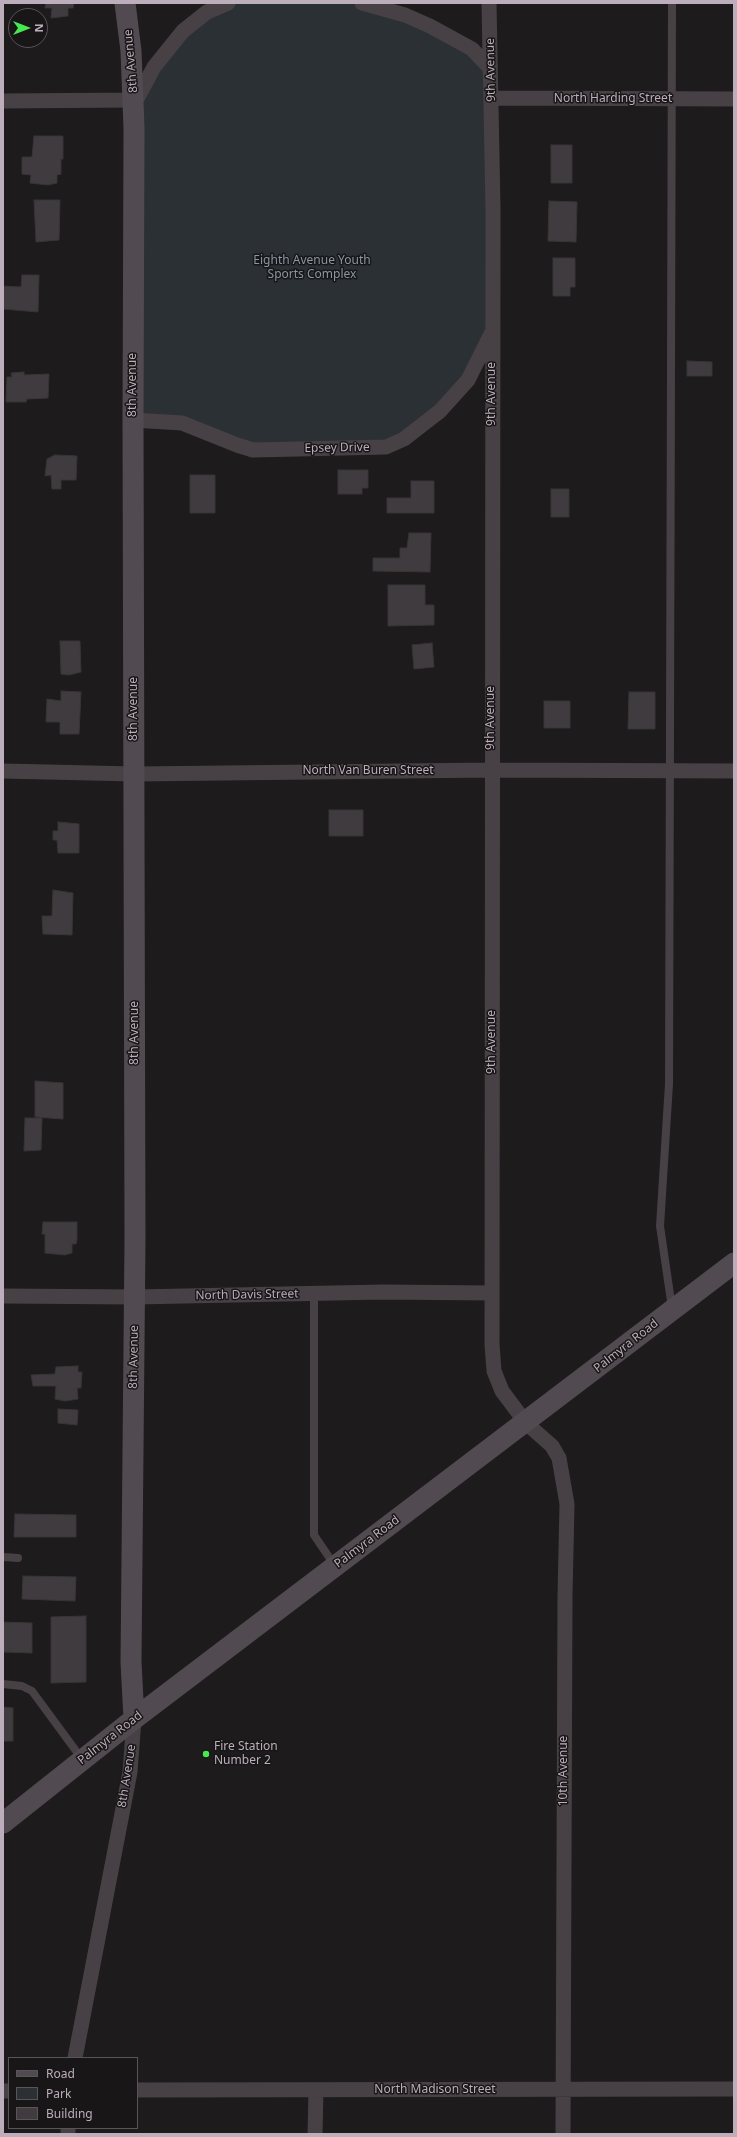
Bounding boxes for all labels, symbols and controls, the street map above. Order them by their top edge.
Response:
north arrow [8,8,48,48]
text: N [32,24,47,32]
street label: 8th Avenue [121,29,141,93]
street label: 9th Avenue [483,38,499,102]
street label: North Harding Street [554,92,672,106]
park label: Eighth Avenue Youth Sports Complex [253,254,371,282]
street label: 8th Avenue [126,353,140,417]
street label: 9th Avenue [485,362,499,426]
street label: Epsey Drive [304,440,370,456]
street label: 8th Avenue [127,677,141,741]
street label: 9th Avenue [484,686,498,750]
street label: North Van Buren Street [302,764,434,778]
street label: 8th Avenue [128,1001,142,1065]
street label: 9th Avenue [485,1010,499,1074]
street label: North Davis Street [195,1287,299,1303]
street label: Palmyra Road [591,1316,661,1376]
street label: 8th Avenue [126,1325,142,1389]
street label: Palmyra Road [332,1513,402,1571]
street label: Palmyra Road [75,1708,145,1768]
street label: 10th Avenue [557,1736,571,1806]
place label: Fire Station Number 2 [214,1740,278,1768]
street label: 8th Avenue [115,1743,139,1809]
marker: Fire Station Number 2 [201,1749,211,1759]
legend [8,2057,138,2129]
text: Road [46,2065,75,2082]
street label: North Madison Street [374,2083,496,2097]
text: Park [46,2085,71,2102]
text: Building [46,2105,93,2122]

